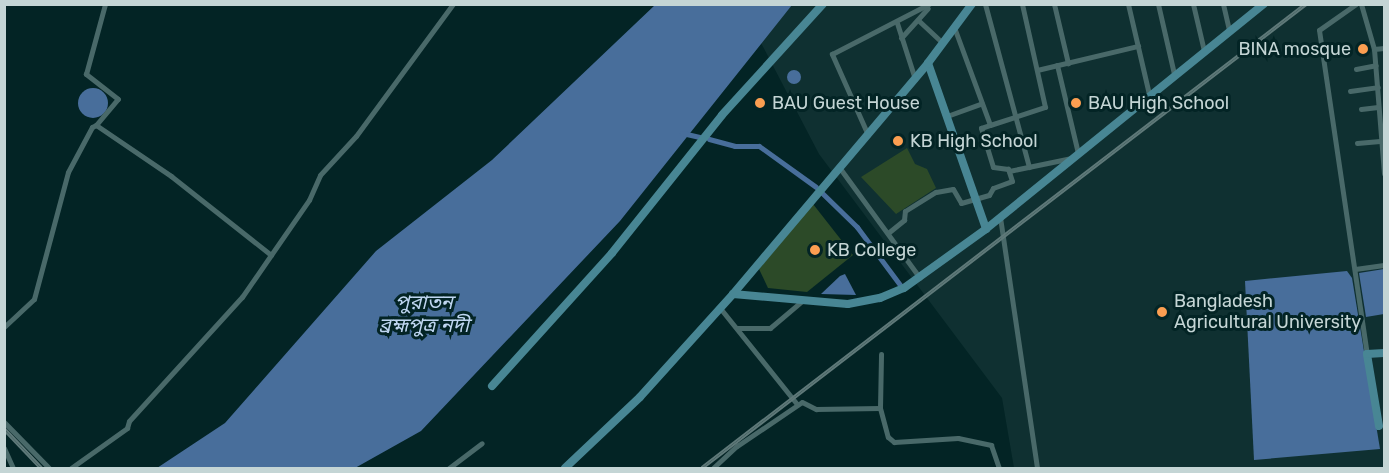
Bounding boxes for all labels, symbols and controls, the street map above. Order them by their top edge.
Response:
place label: BINA mosque [1238,38,1351,60]
marker: BINA mosque [1356,42,1370,56]
place label: BAU Guest House [772,92,920,114]
place label: BAU High School [1088,92,1229,114]
marker: BAU Guest House [753,96,767,110]
marker: BAU High School [1069,96,1083,110]
place label: KB High School [910,130,1038,152]
marker: KB High School [891,134,905,148]
place label: KB College [827,239,916,261]
marker: KB College [808,243,822,257]
water label: পুরাতন ব্রহ্মপুত্র নদী [379,290,469,337]
place label: Bangladesh Agricultural University [1174,291,1361,334]
marker: Bangladesh Agricultural University [1155,305,1169,319]

